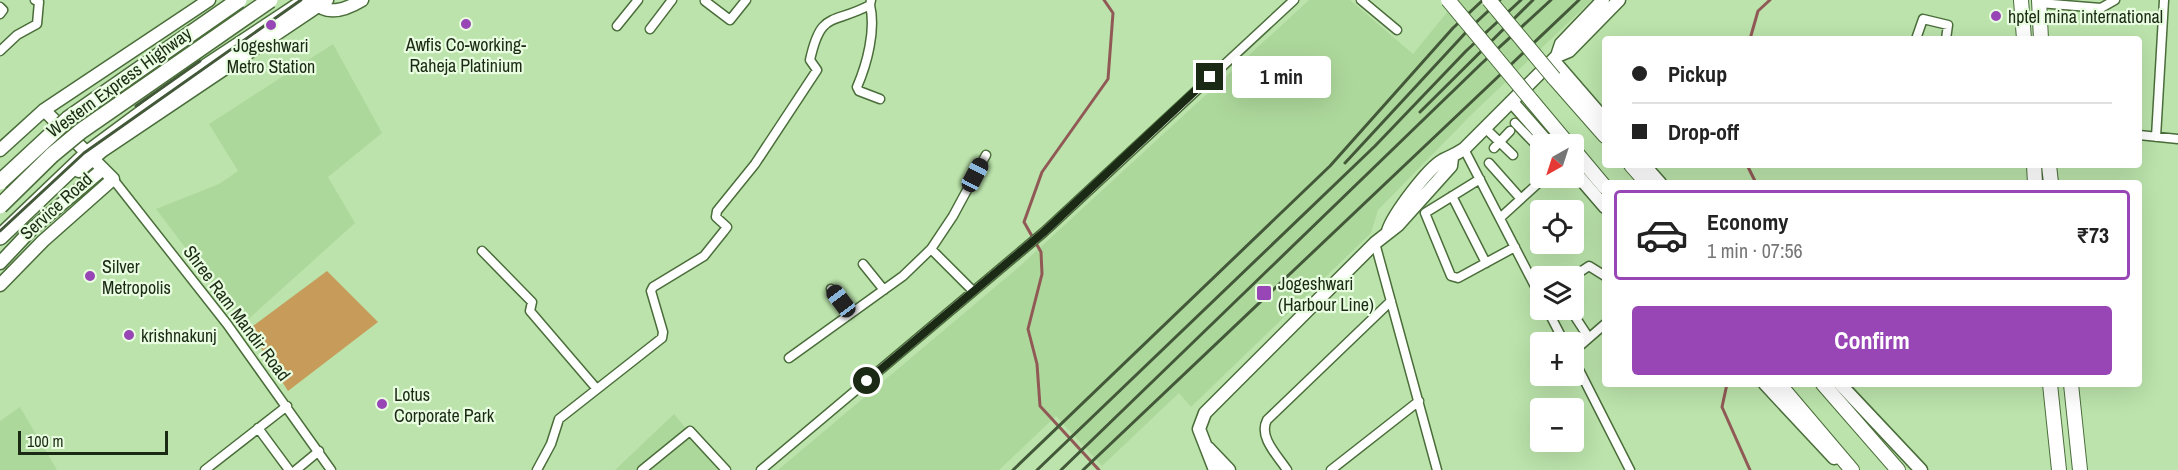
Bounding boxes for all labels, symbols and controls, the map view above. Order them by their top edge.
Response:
place label: hptel mina international [2008,4,2163,29]
marker: hptel mina international [1989,9,2003,23]
marker: Awfis Co-working- Raheja Platinium [459,17,473,31]
marker: Jogeshwari Metro Station [264,18,278,32]
street label: Western Express Highway [41,20,197,143]
place label: Awfis Co-working- Raheja Platinium [405,32,526,78]
place label: Jogeshwari Metro Station [227,33,315,79]
callout: 1 min [1231,56,1330,98]
text: Pickup [1668,59,1727,89]
route end [1196,63,1223,90]
text: 1 min [1260,63,1303,90]
text: Drop-off [1668,117,1739,147]
north arrow [1530,134,1584,188]
map controls [1530,134,1584,452]
car [959,155,991,195]
street label: Service Road [14,167,98,245]
button: locate [1530,200,1584,254]
text: Economy [1707,207,1788,237]
icon: car [1635,208,1689,262]
text: ₹73 [2076,220,2109,250]
text: 1 min · 07:56 [1707,237,1803,264]
street label: Shree Ram Mandir Road [178,240,296,386]
place label: Silver Metropolis [102,254,171,300]
button: layers [1530,266,1584,320]
marker: Silver Metropolis [83,269,97,283]
place label: Jogeshwari (Harbour Line) [1278,271,1374,317]
car [823,281,859,321]
marker: Jogeshwari (Harbour Line) [1255,284,1273,302]
button: Confirm [1632,306,2112,375]
place label: krishnakunj [141,323,216,348]
marker: krishnakunj [122,328,136,342]
button: + [1530,332,1584,386]
route start [853,367,880,394]
place label: Lotus Corporate Park [394,382,495,428]
marker: Lotus Corporate Park [375,397,389,411]
button: − [1530,398,1584,452]
scale bar [18,428,168,456]
text: 100 m [27,430,63,452]

